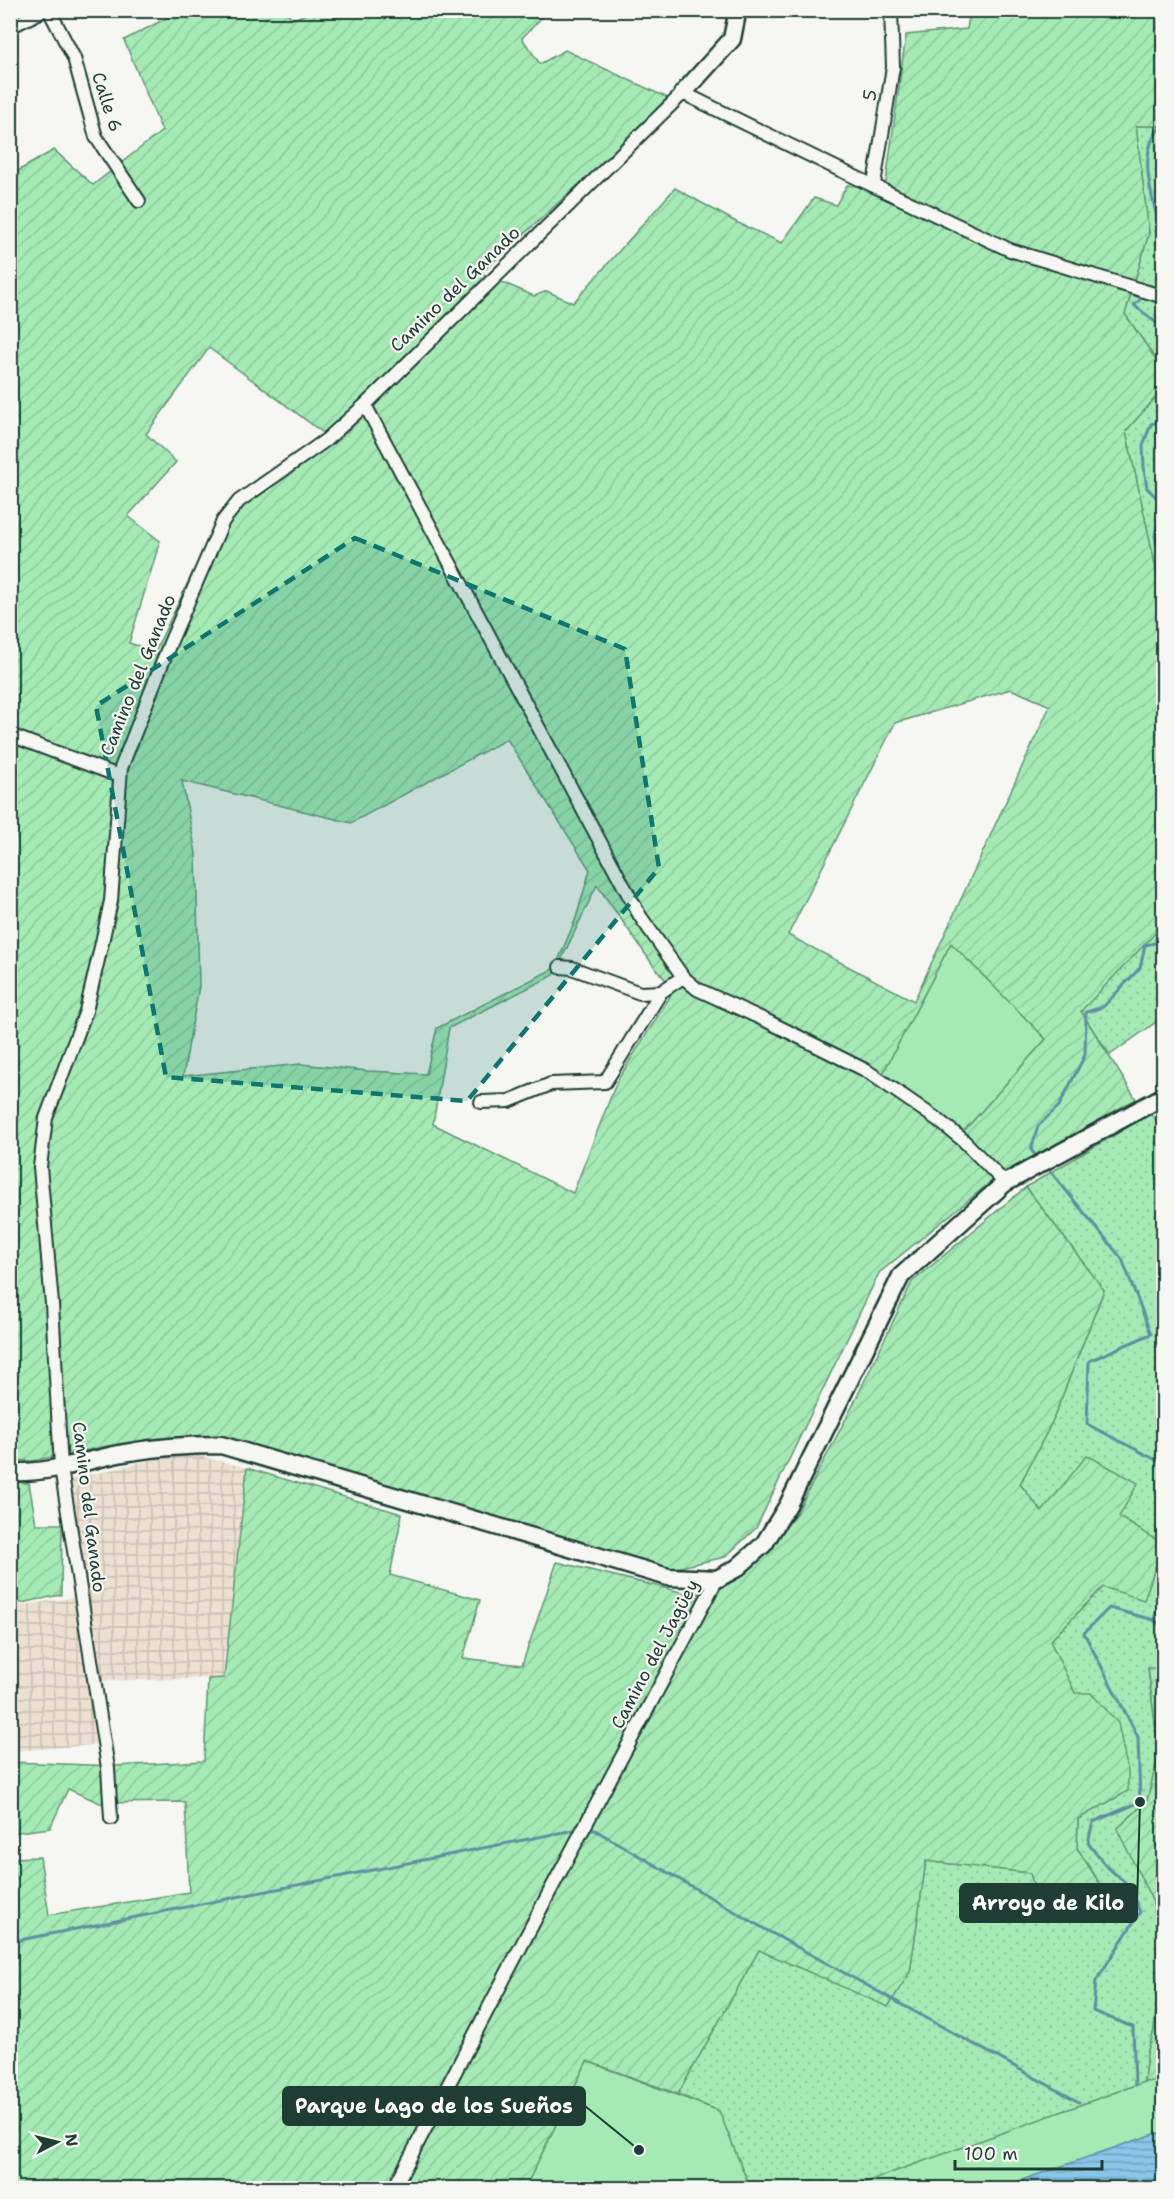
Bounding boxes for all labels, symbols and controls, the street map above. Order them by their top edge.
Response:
street label: Calle 6 [86,69,128,135]
street label: 5 [857,88,883,102]
street label: Camino del Ganado [385,221,525,357]
street label: Camino del Ganado [95,591,181,759]
street label: Camino del Ganado [67,1420,111,1594]
street label: Camino del Jagüey [605,1575,705,1733]
callout: Arroyo de Kilo [960,1884,1137,1922]
text: Arroyo de Kilo [972,1890,1124,1916]
callout: Parque Lago de los Sueños [283,2087,585,2125]
text: Parque Lago de los Sueños [295,2093,573,2119]
north arrow [27,2112,87,2172]
text: N [60,2133,83,2148]
scale bar [955,2133,1102,2171]
text: 100 m [964,2142,1018,2166]

